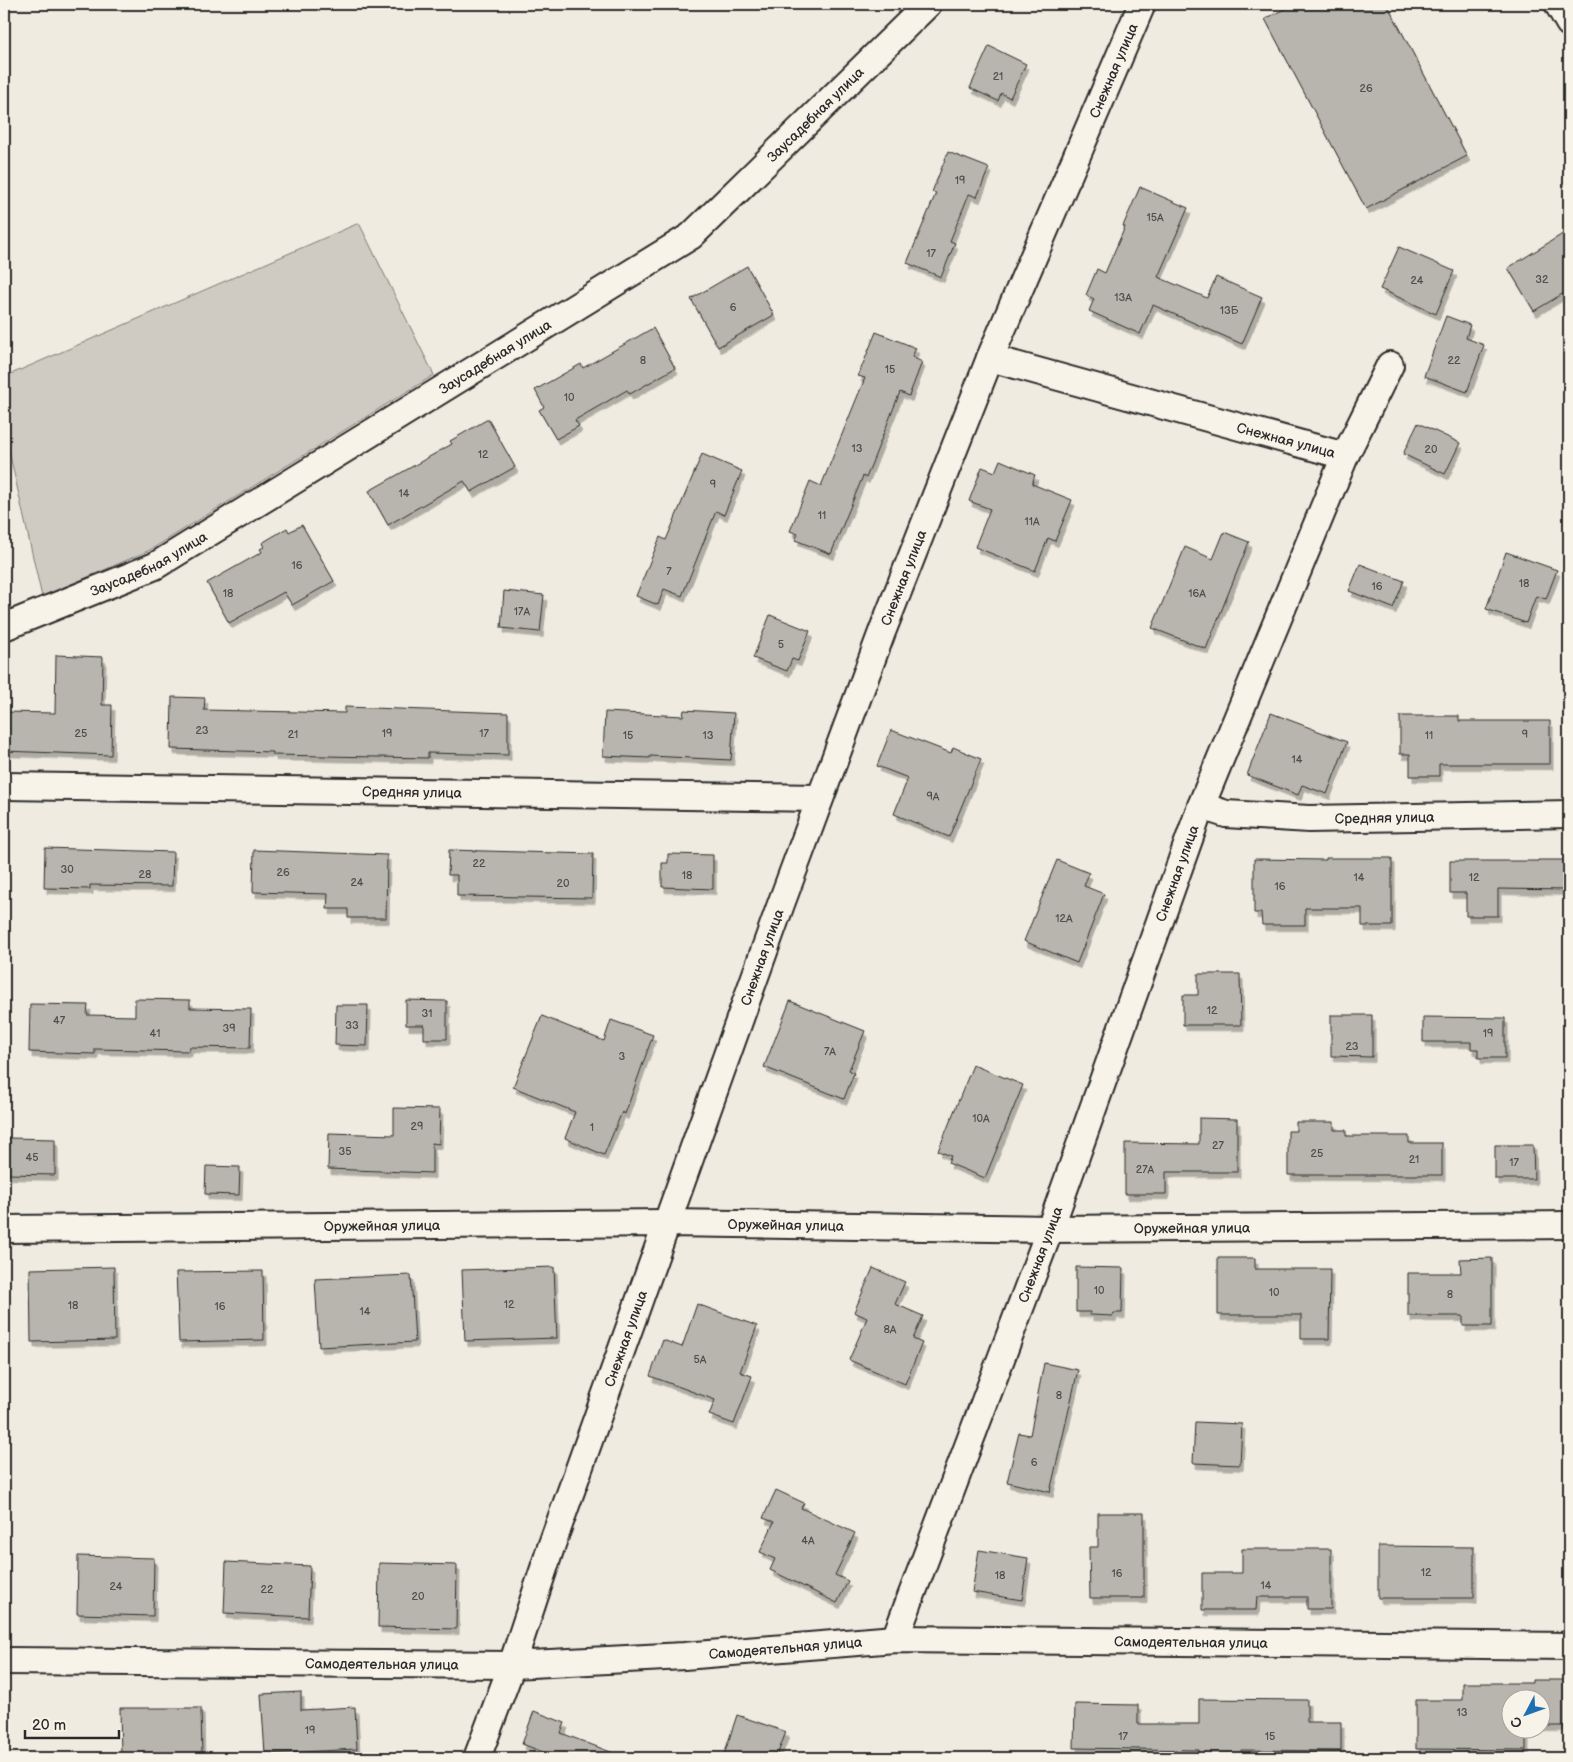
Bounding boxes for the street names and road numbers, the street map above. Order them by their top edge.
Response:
street label: Снежная улица [1086,20,1142,121]
street label: Заусадебная улица [764,63,868,166]
street label: Заусадебная улица [436,316,555,398]
street label: Снежная улица [1235,419,1338,462]
street label: Снежная улица [877,527,931,628]
street label: Заусадебная улица [88,528,211,600]
street label: Средняя улица [362,783,463,802]
street label: Средняя улица [1335,809,1435,828]
street label: Снежная улица [1152,822,1203,924]
street label: Снежная улица [737,906,788,1008]
street label: Снежная улица [1015,1204,1067,1305]
street label: Оружейная улица [728,1216,845,1235]
street label: Оружейная улица [324,1217,441,1235]
street label: Оружейная улица [1134,1219,1251,1237]
street label: Снежная улица [601,1287,651,1389]
street label: Самодеятельная улица [1114,1633,1269,1652]
street label: Самодеятельная улица [708,1634,864,1663]
street label: Самодеятельная улица [305,1655,460,1674]

